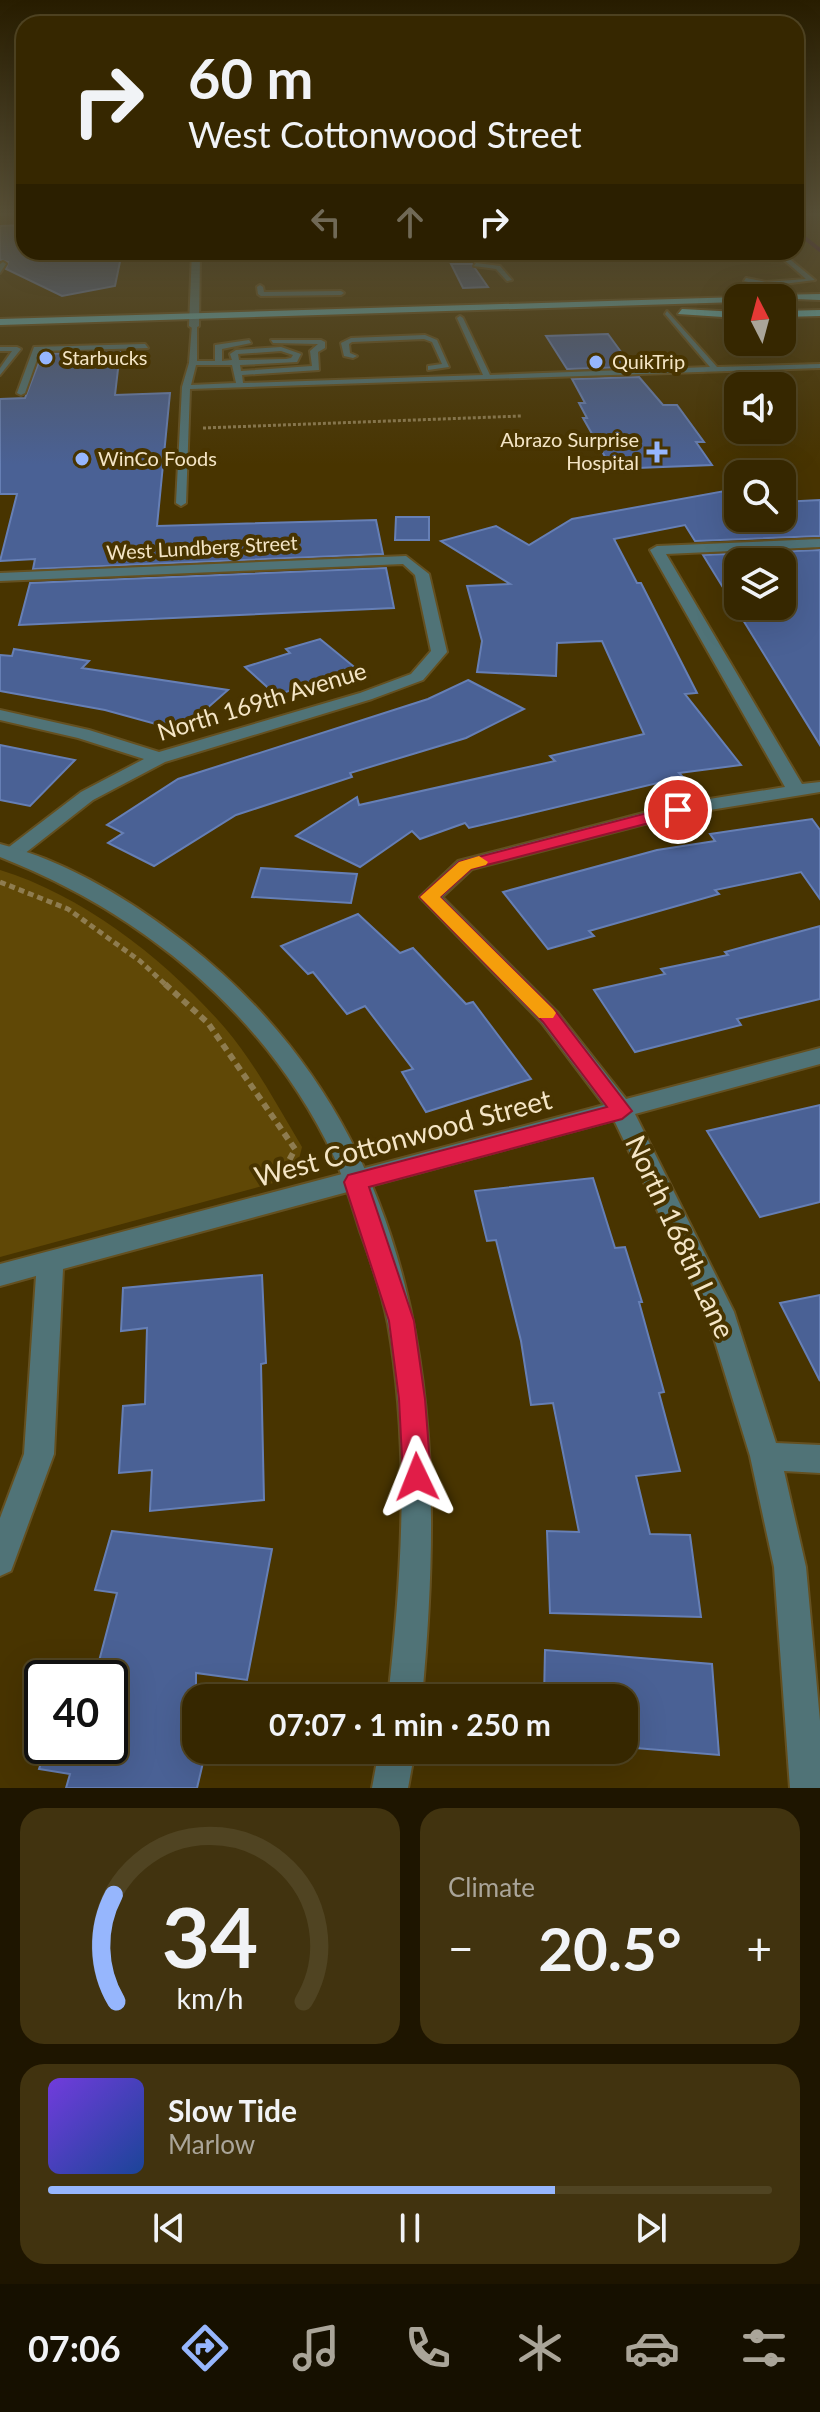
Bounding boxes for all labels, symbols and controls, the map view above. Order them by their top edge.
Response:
text: 60 m [188,44,313,111]
icon: right [56,48,160,152]
text: West Cottonwood Street [188,112,582,156]
icon: left [304,200,348,244]
icon: ahead [388,200,432,244]
icon: right [472,200,516,244]
north arrow [724,284,796,356]
map controls [724,284,796,620]
place label: Starbucks [62,345,148,369]
marker: Starbucks [37,349,55,367]
place label: QuikTrip [612,349,685,373]
marker: QuikTrip [587,353,605,371]
button: sound [724,372,796,444]
place label: Abrazo Surprise Hospital [500,427,639,474]
marker: Abrazo Surprise Hospital [646,441,668,463]
place label: WinCo Foods [98,446,217,470]
marker: WinCo Foods [73,450,91,468]
button: search [724,460,796,532]
street label: West Lundberg Street [106,530,298,564]
button: layers [724,548,796,620]
street label: North 169th Avenue [154,655,370,746]
pin [644,776,712,844]
icon: arrive [656,788,700,832]
street label: West Cottonwood Street [250,1081,555,1193]
street label: North 168th Lane [619,1130,743,1343]
position arrow [375,1435,459,1519]
speed limit sign: 40 [24,1660,128,1764]
text: 07:07 · 1 min · 250 m [269,1706,551,1742]
text: Climate [448,1871,535,1903]
text: 34 [162,1886,258,1986]
text: 20.5° [538,1912,682,1984]
text: − [448,1922,474,1974]
text: + [746,1922,772,1974]
text: km/h [177,1981,243,2015]
text: Slow Tide [168,2092,297,2128]
text: Marlow [168,2128,255,2160]
icon: previous [147,2206,191,2250]
icon: pause [388,2206,432,2250]
icon: next [629,2206,673,2250]
icon: directions [177,2320,233,2376]
icon: music [288,2320,344,2376]
icon: phone [400,2320,456,2376]
icon: climate [512,2320,568,2376]
icon: car [624,2320,680,2376]
icon: filters [736,2320,792,2376]
text: 07:06 [28,2326,121,2370]

